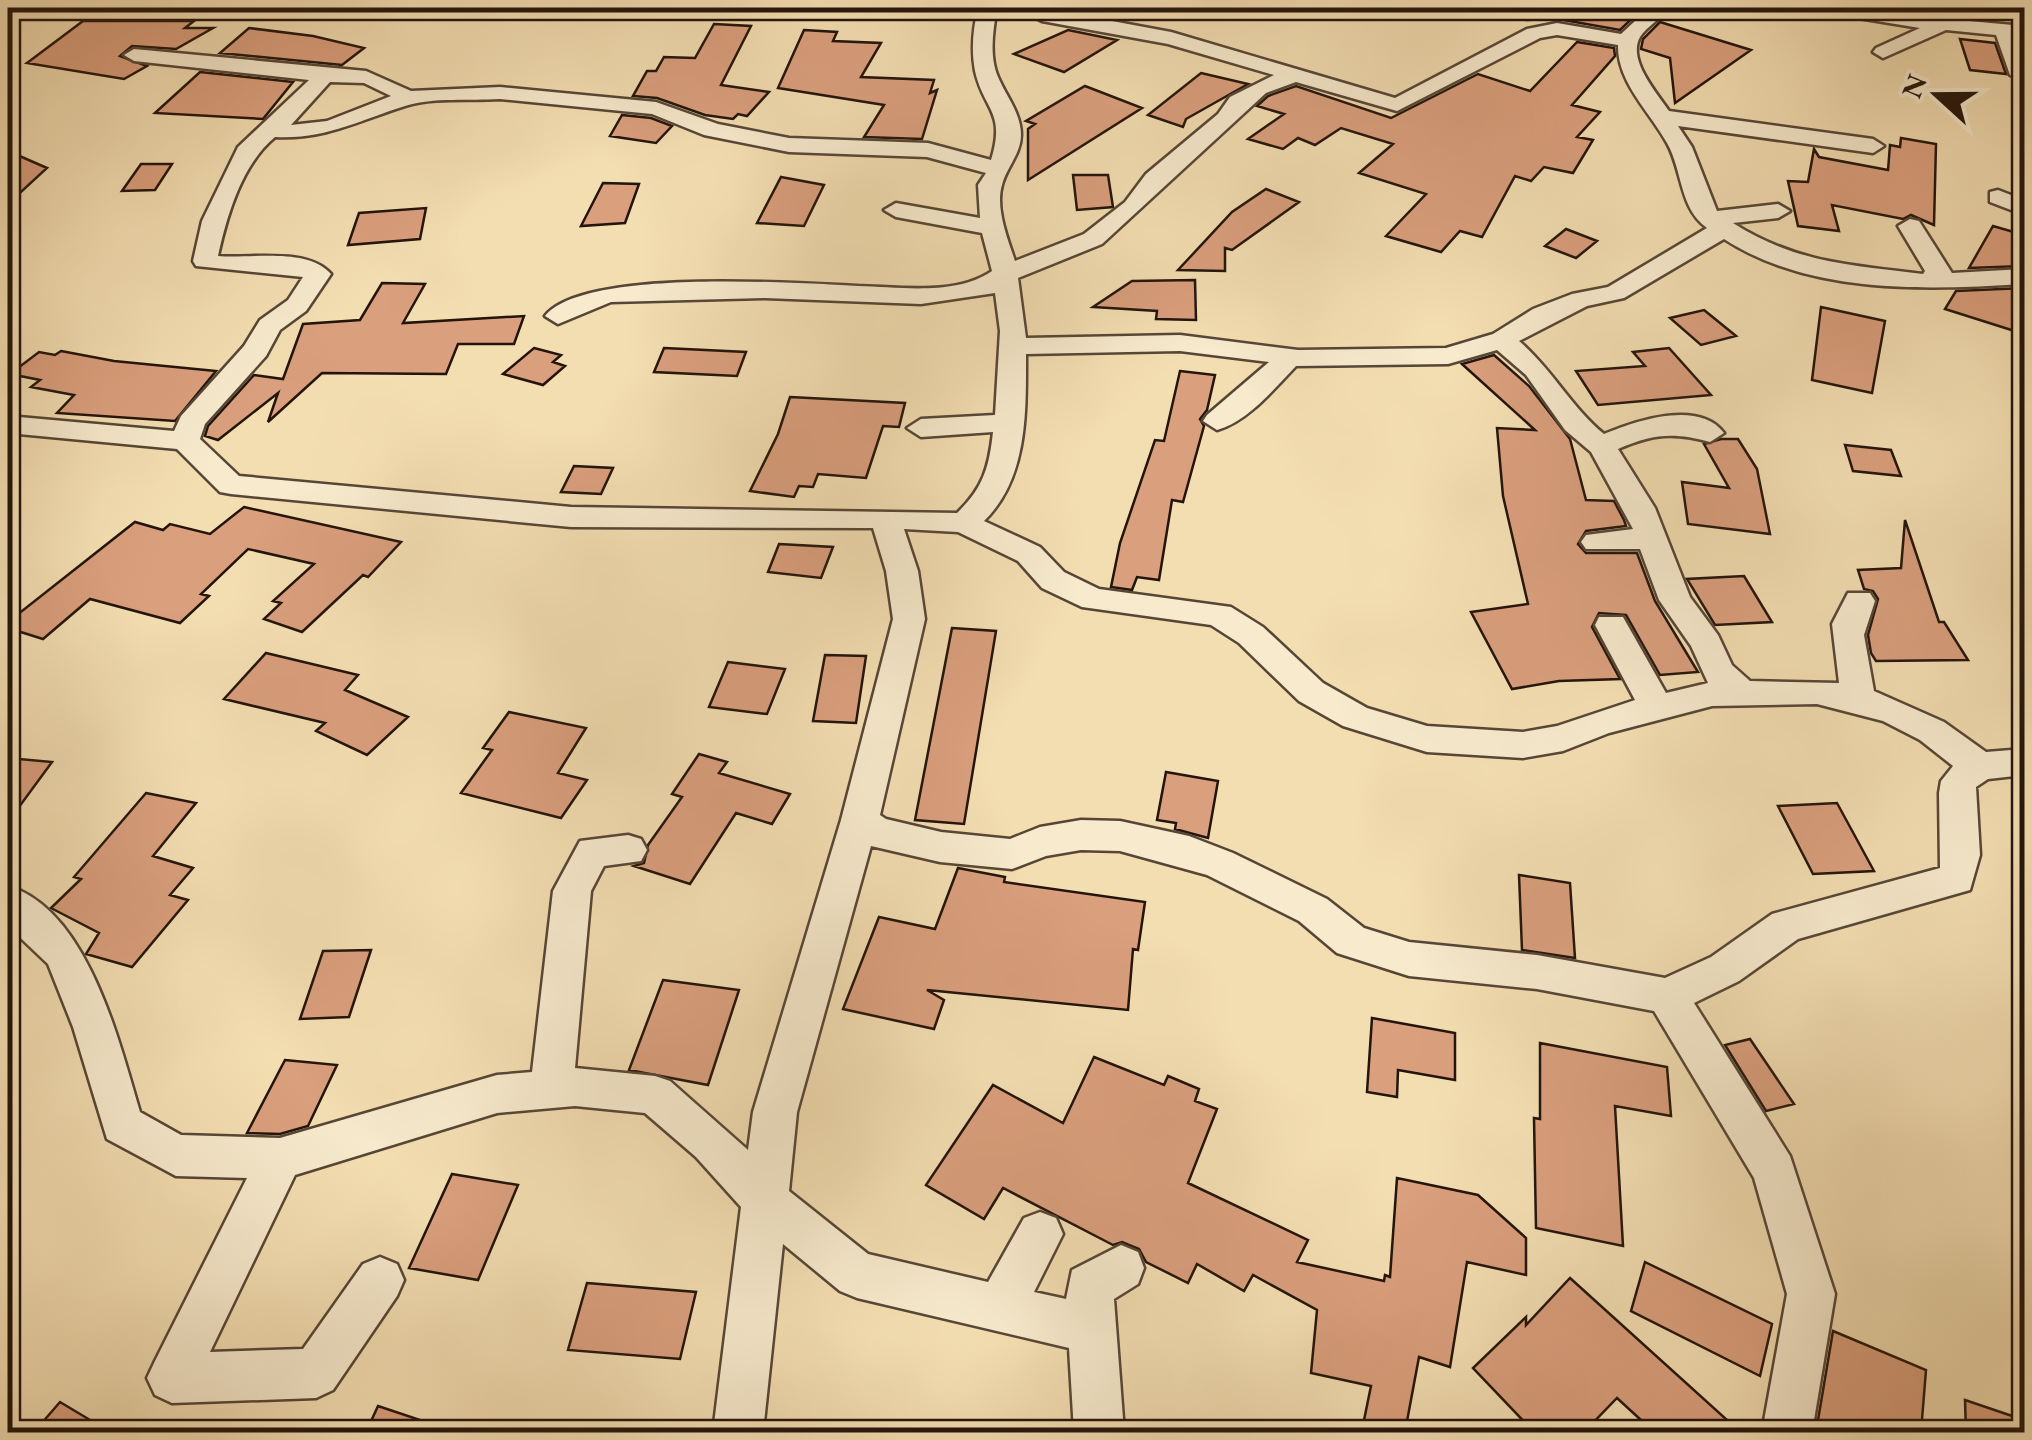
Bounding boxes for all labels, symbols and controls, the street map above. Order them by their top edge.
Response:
north arrow [1887,45,1987,145]
text: N [1893,69,1935,103]

